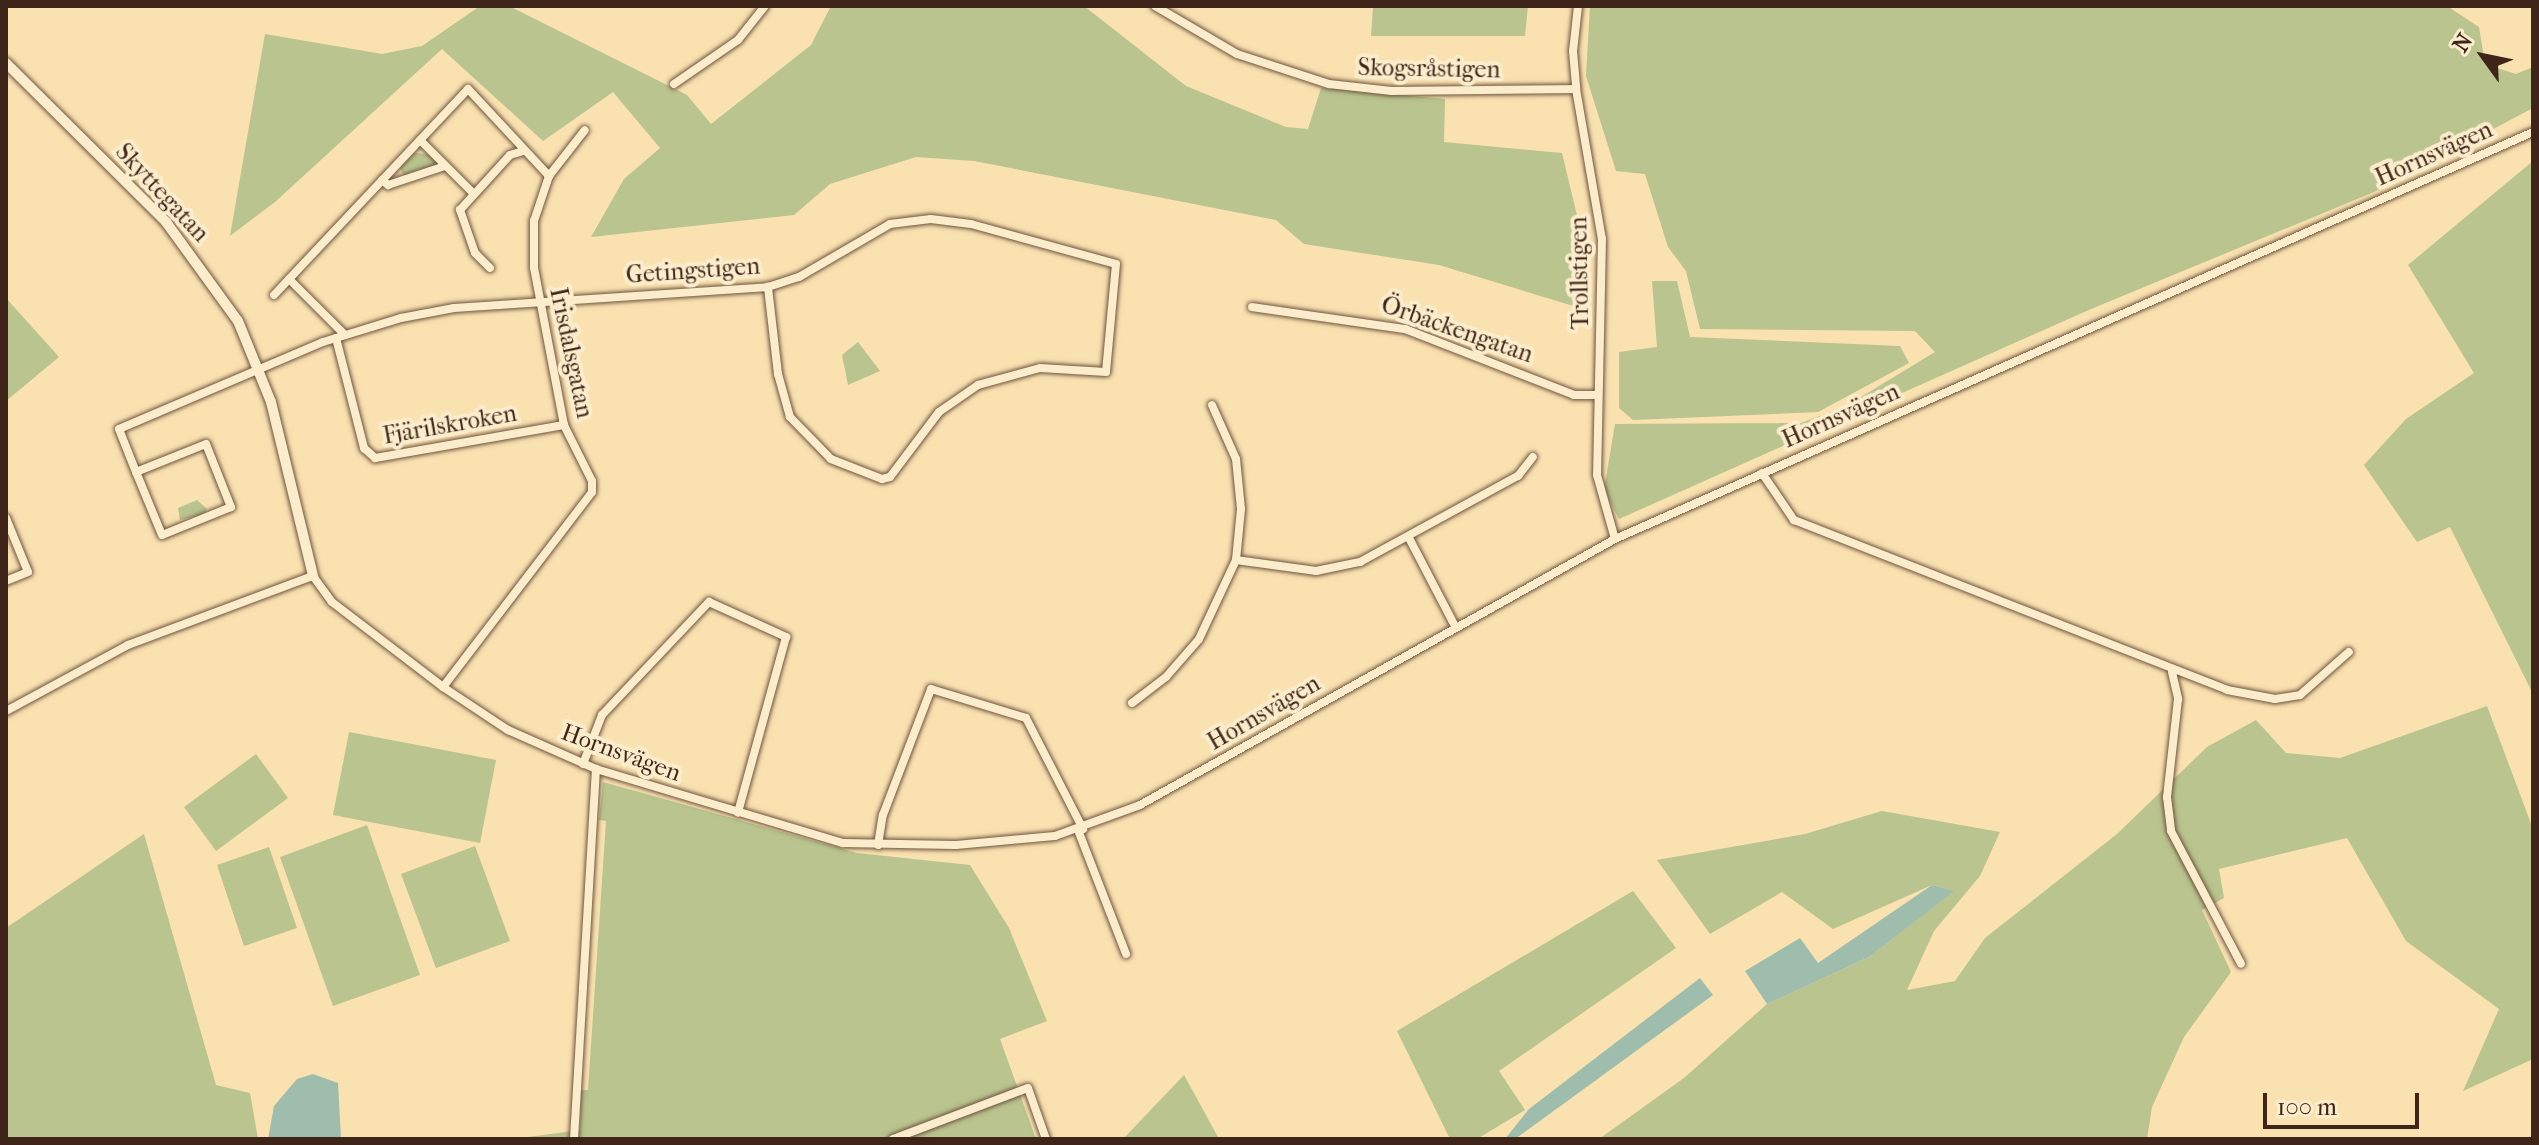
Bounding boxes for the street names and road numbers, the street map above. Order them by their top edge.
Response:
street label: Skogsråstigen [1357,53,1501,85]
street label: Hornsvägen [2371,115,2497,193]
street label: Skyttegatan [109,138,215,248]
street label: Trollstigen [1565,216,1595,330]
street label: Getingstigen [625,252,761,290]
street label: Irisdalsgatan [543,285,599,421]
street label: Örbäckengatan [1377,291,1537,369]
street label: Hornsvägen [1778,377,1904,455]
street label: Fjärilskroken [381,399,519,451]
street label: Hornsvägen [1203,669,1325,757]
street label: Hornsvägen [557,718,685,788]

